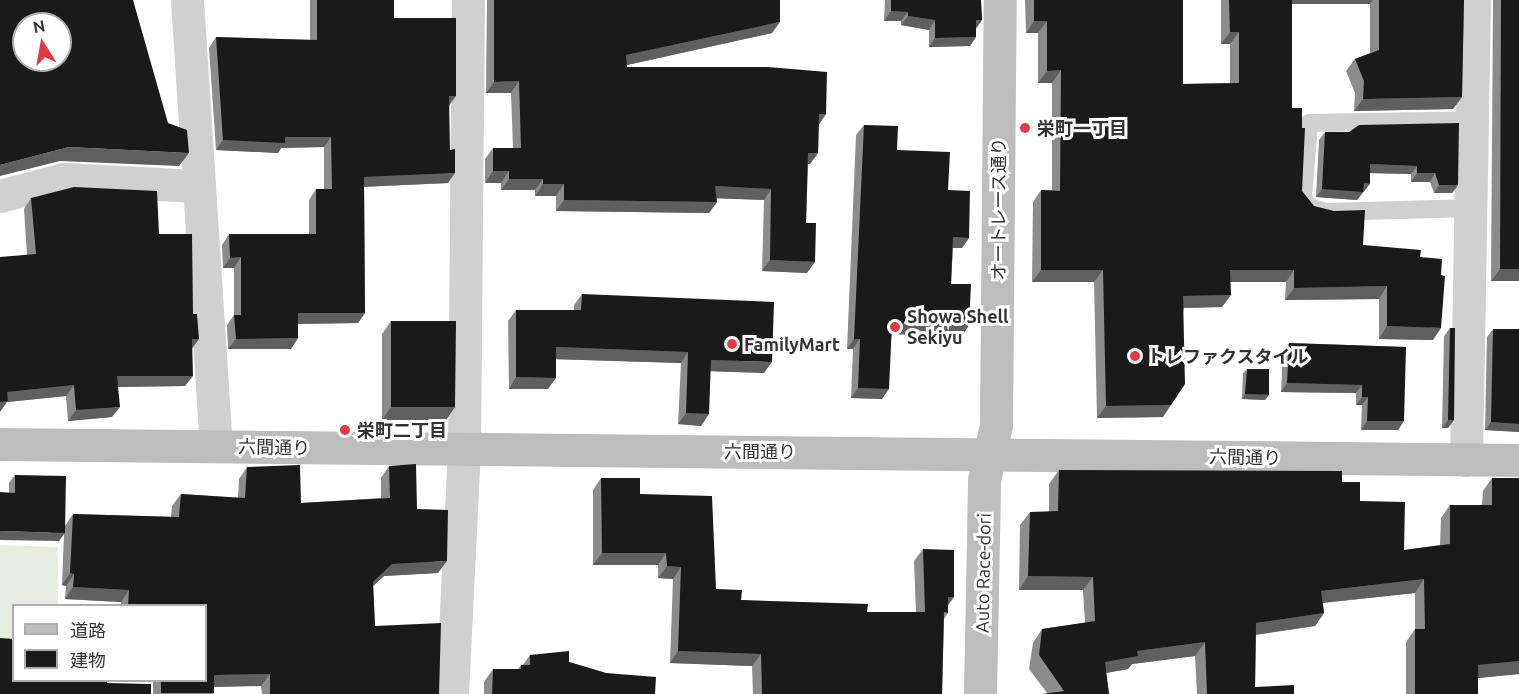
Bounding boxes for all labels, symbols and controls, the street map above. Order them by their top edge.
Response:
north arrow [12,12,72,72]
text: N [31,16,47,36]
place label: 栄町一丁目 [1037,117,1127,139]
marker: 栄町一丁目 [1018,121,1032,135]
street label: オートレース通り [987,137,1009,281]
place label: Showa Shell Sekiyu [907,306,1008,348]
marker: Showa Shell Sekiyu [888,320,902,334]
place label: FamilyMart [744,333,840,355]
marker: FamilyMart [725,337,739,351]
place label: トレファクスタイル [1147,345,1309,367]
marker: トレファクスタイル [1128,349,1142,363]
place label: 栄町二丁目 [357,419,447,441]
marker: 栄町二丁目 [338,423,352,437]
street label: 六間通り [238,436,310,458]
street label: 六間通り [724,440,796,462]
street label: 六間通り [1209,446,1281,468]
street label: Auto Race-dori [971,513,995,633]
legend [12,604,207,682]
text: 道路 [70,620,106,640]
text: 建物 [70,650,106,670]

